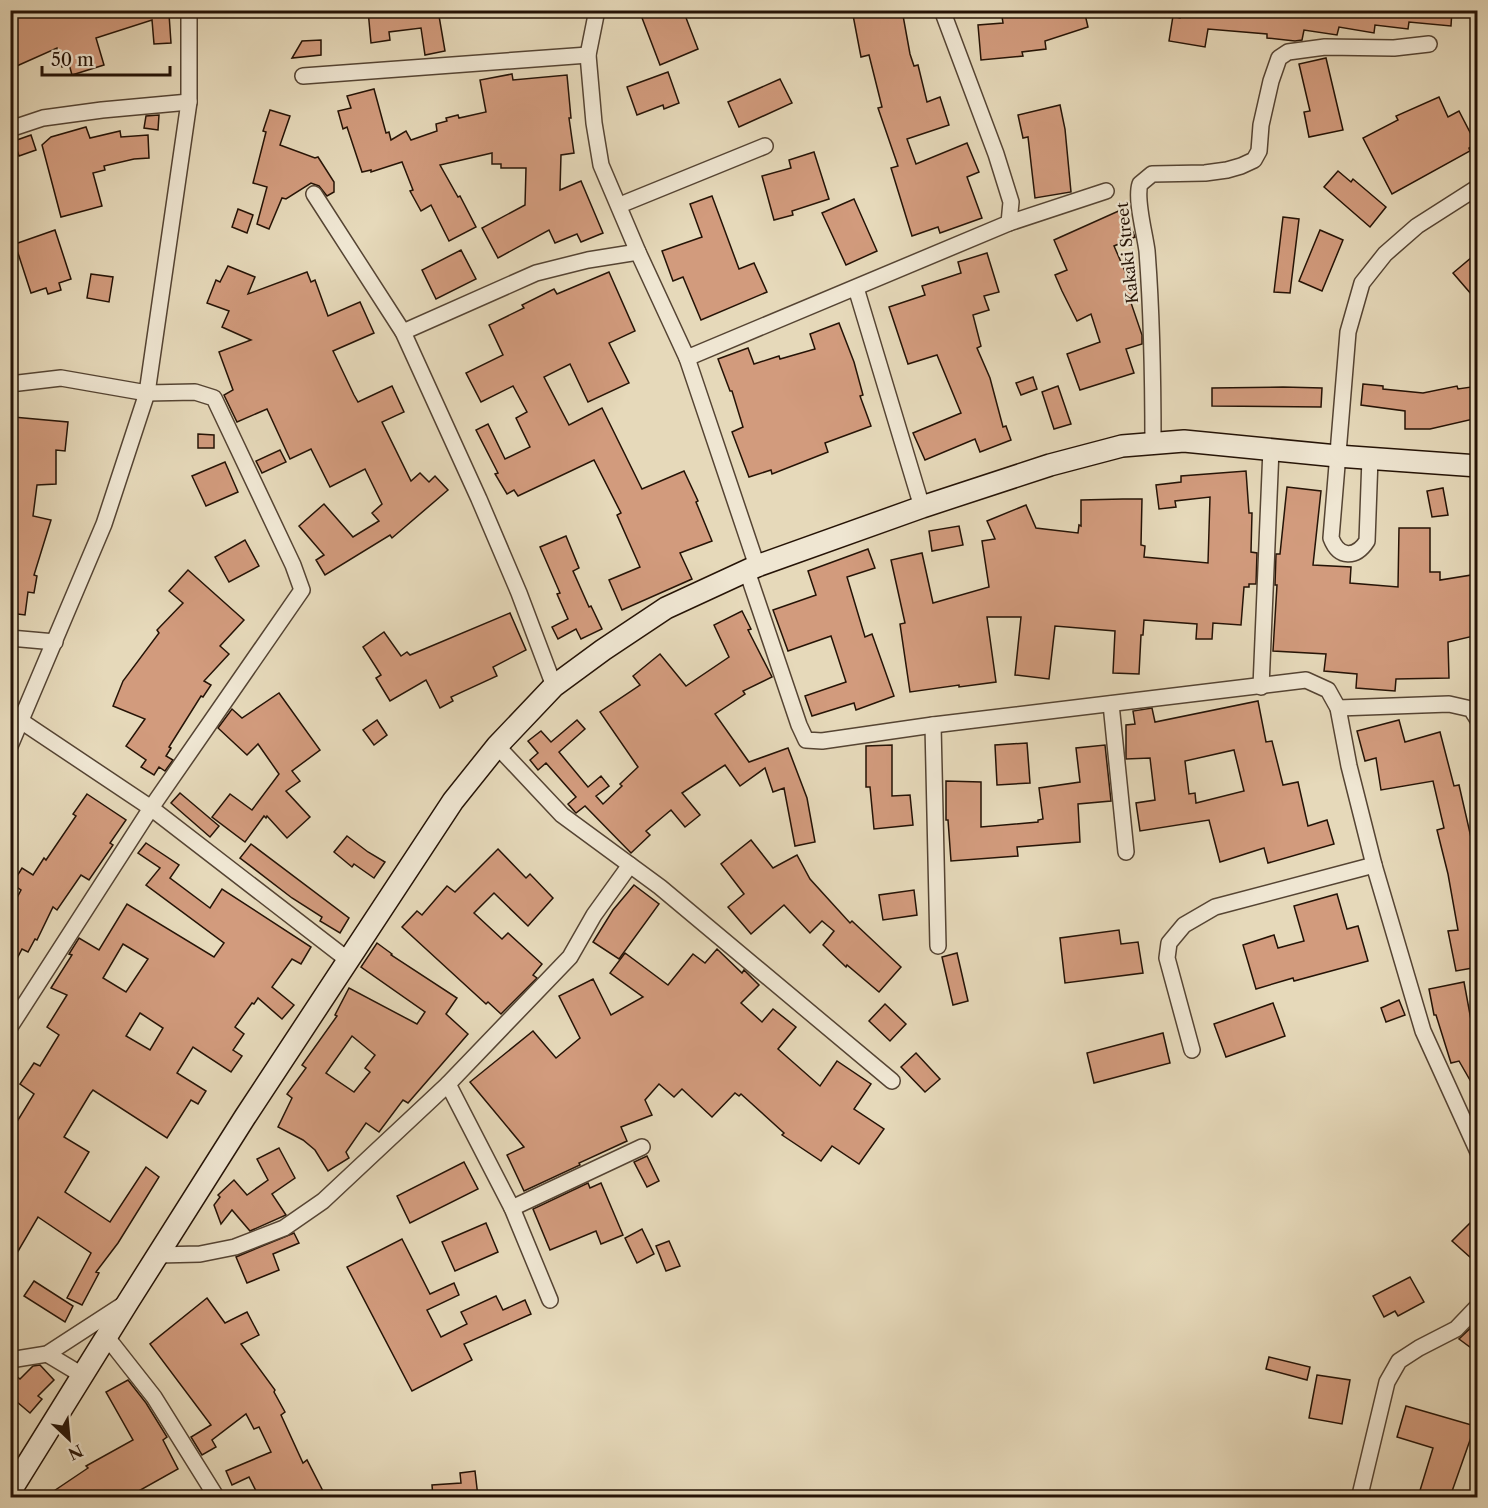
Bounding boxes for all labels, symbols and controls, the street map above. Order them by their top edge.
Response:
scale bar [42,39,170,77]
text: 50 m [51,49,94,71]
street label: Kakaki Street [1112,201,1142,305]
north arrow [39,1409,99,1469]
text: N [65,1440,86,1465]

